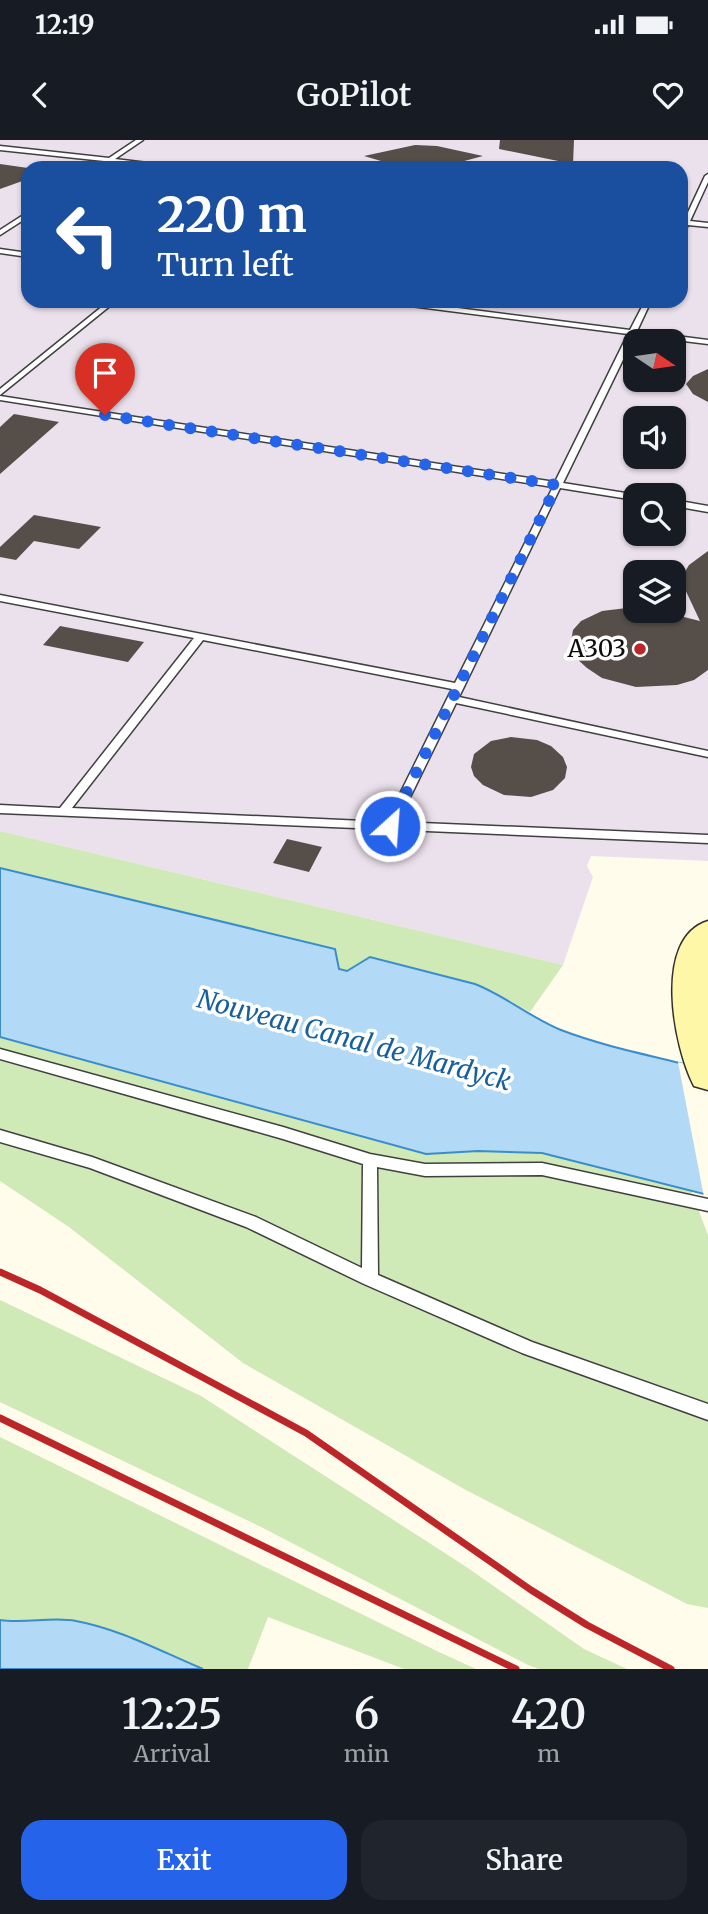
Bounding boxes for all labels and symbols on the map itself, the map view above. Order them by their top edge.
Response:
north arrow [623,329,686,392]
pin [75,343,135,415]
place label: A303 [566,633,626,664]
marker: A303 [632,641,648,657]
position arrow [353,789,427,863]
water label: Nouveau Canal de Mardyck [194,982,515,1097]

